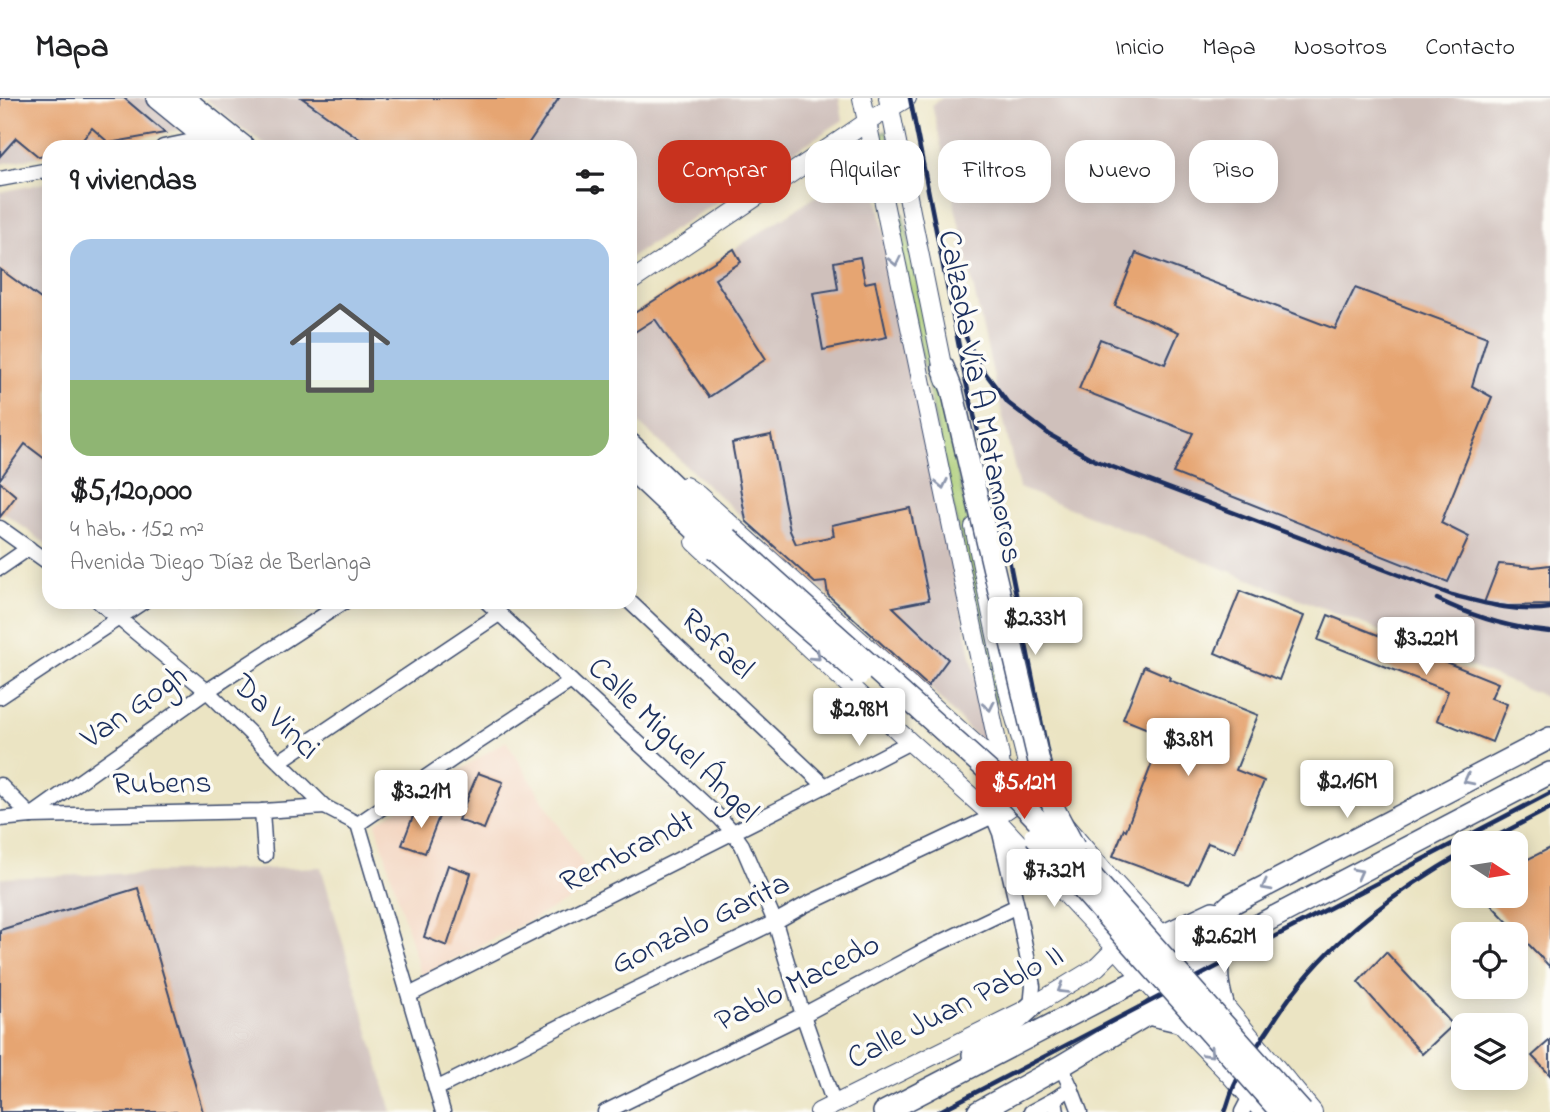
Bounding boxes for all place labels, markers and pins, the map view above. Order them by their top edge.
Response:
pin: $2.33M [978,598,1092,657]
pin: $3.22M [1369,618,1483,677]
pin: $2.98M [802,688,916,748]
pin: $3.8M [1139,718,1237,778]
pin: $2.16M [1290,760,1404,820]
pin: $5.12M [967,762,1081,821]
pin: $3.21M [364,770,478,830]
pin: $7.32M [997,850,1111,909]
pin: $2.62M [1167,916,1281,975]

